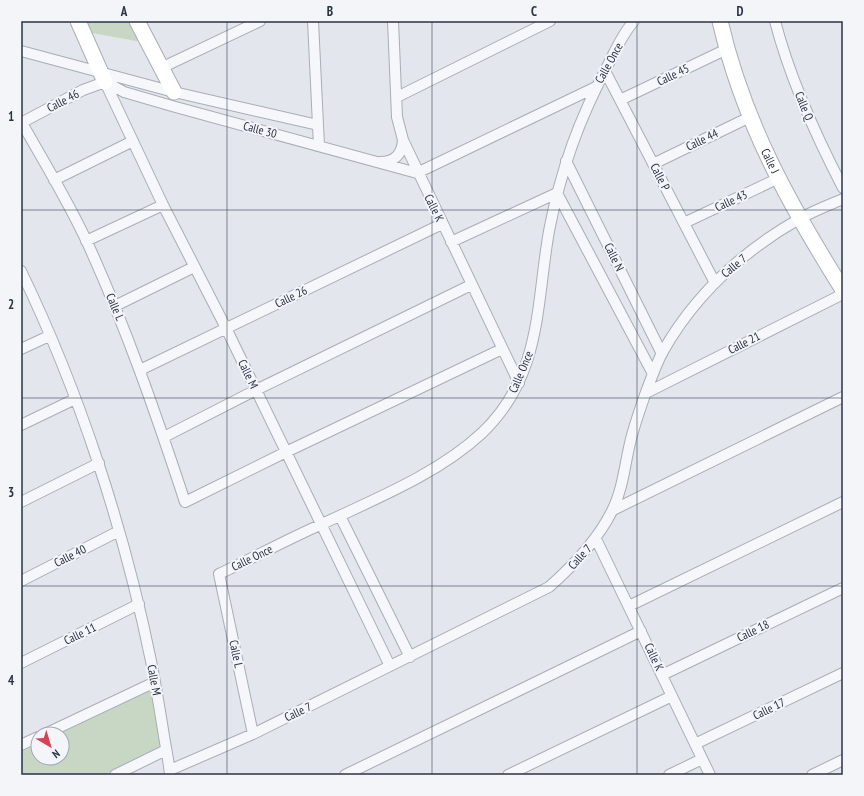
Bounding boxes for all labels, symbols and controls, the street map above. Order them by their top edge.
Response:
text: A [120,3,128,20]
text: B [327,3,333,20]
text: C [531,3,537,20]
text: D [737,3,744,20]
street label: Calle Once [591,40,626,86]
street label: Calle 45 [654,60,691,89]
street label: Calle 46 [44,86,81,115]
street label: Calle Q [792,89,817,123]
text: 1 [8,108,14,125]
street label: Calle 30 [242,118,279,141]
street label: Calle 44 [683,125,721,154]
street label: Calle J [758,146,783,176]
street label: Calle P [647,161,674,193]
street label: Calle 43 [712,187,749,215]
street label: Calle K [421,191,448,224]
street label: Calle N [601,240,628,273]
street label: Calle 7 [718,251,749,281]
street label: Calle 26 [272,282,309,311]
street label: Calle L [103,291,128,323]
text: 2 [8,296,14,313]
street label: Calle 21 [725,328,762,357]
street label: Calle Once [505,349,536,395]
street label: Calle M [235,357,262,391]
text: 3 [8,484,14,501]
street label: Calle 40 [51,541,88,570]
street label: Calle Once [229,541,275,574]
street label: Calle 7 [564,541,595,572]
street label: Calle 18 [734,616,771,645]
street label: Calle 11 [61,619,98,648]
street label: Calle L [226,639,247,669]
street label: Calle K [641,640,667,673]
street label: Calle M [144,663,165,696]
text: 4 [8,672,15,689]
street label: Calle 17 [750,694,787,723]
street label: Calle 7 [282,699,314,725]
north arrow [30,726,70,766]
text: N [49,747,63,761]

